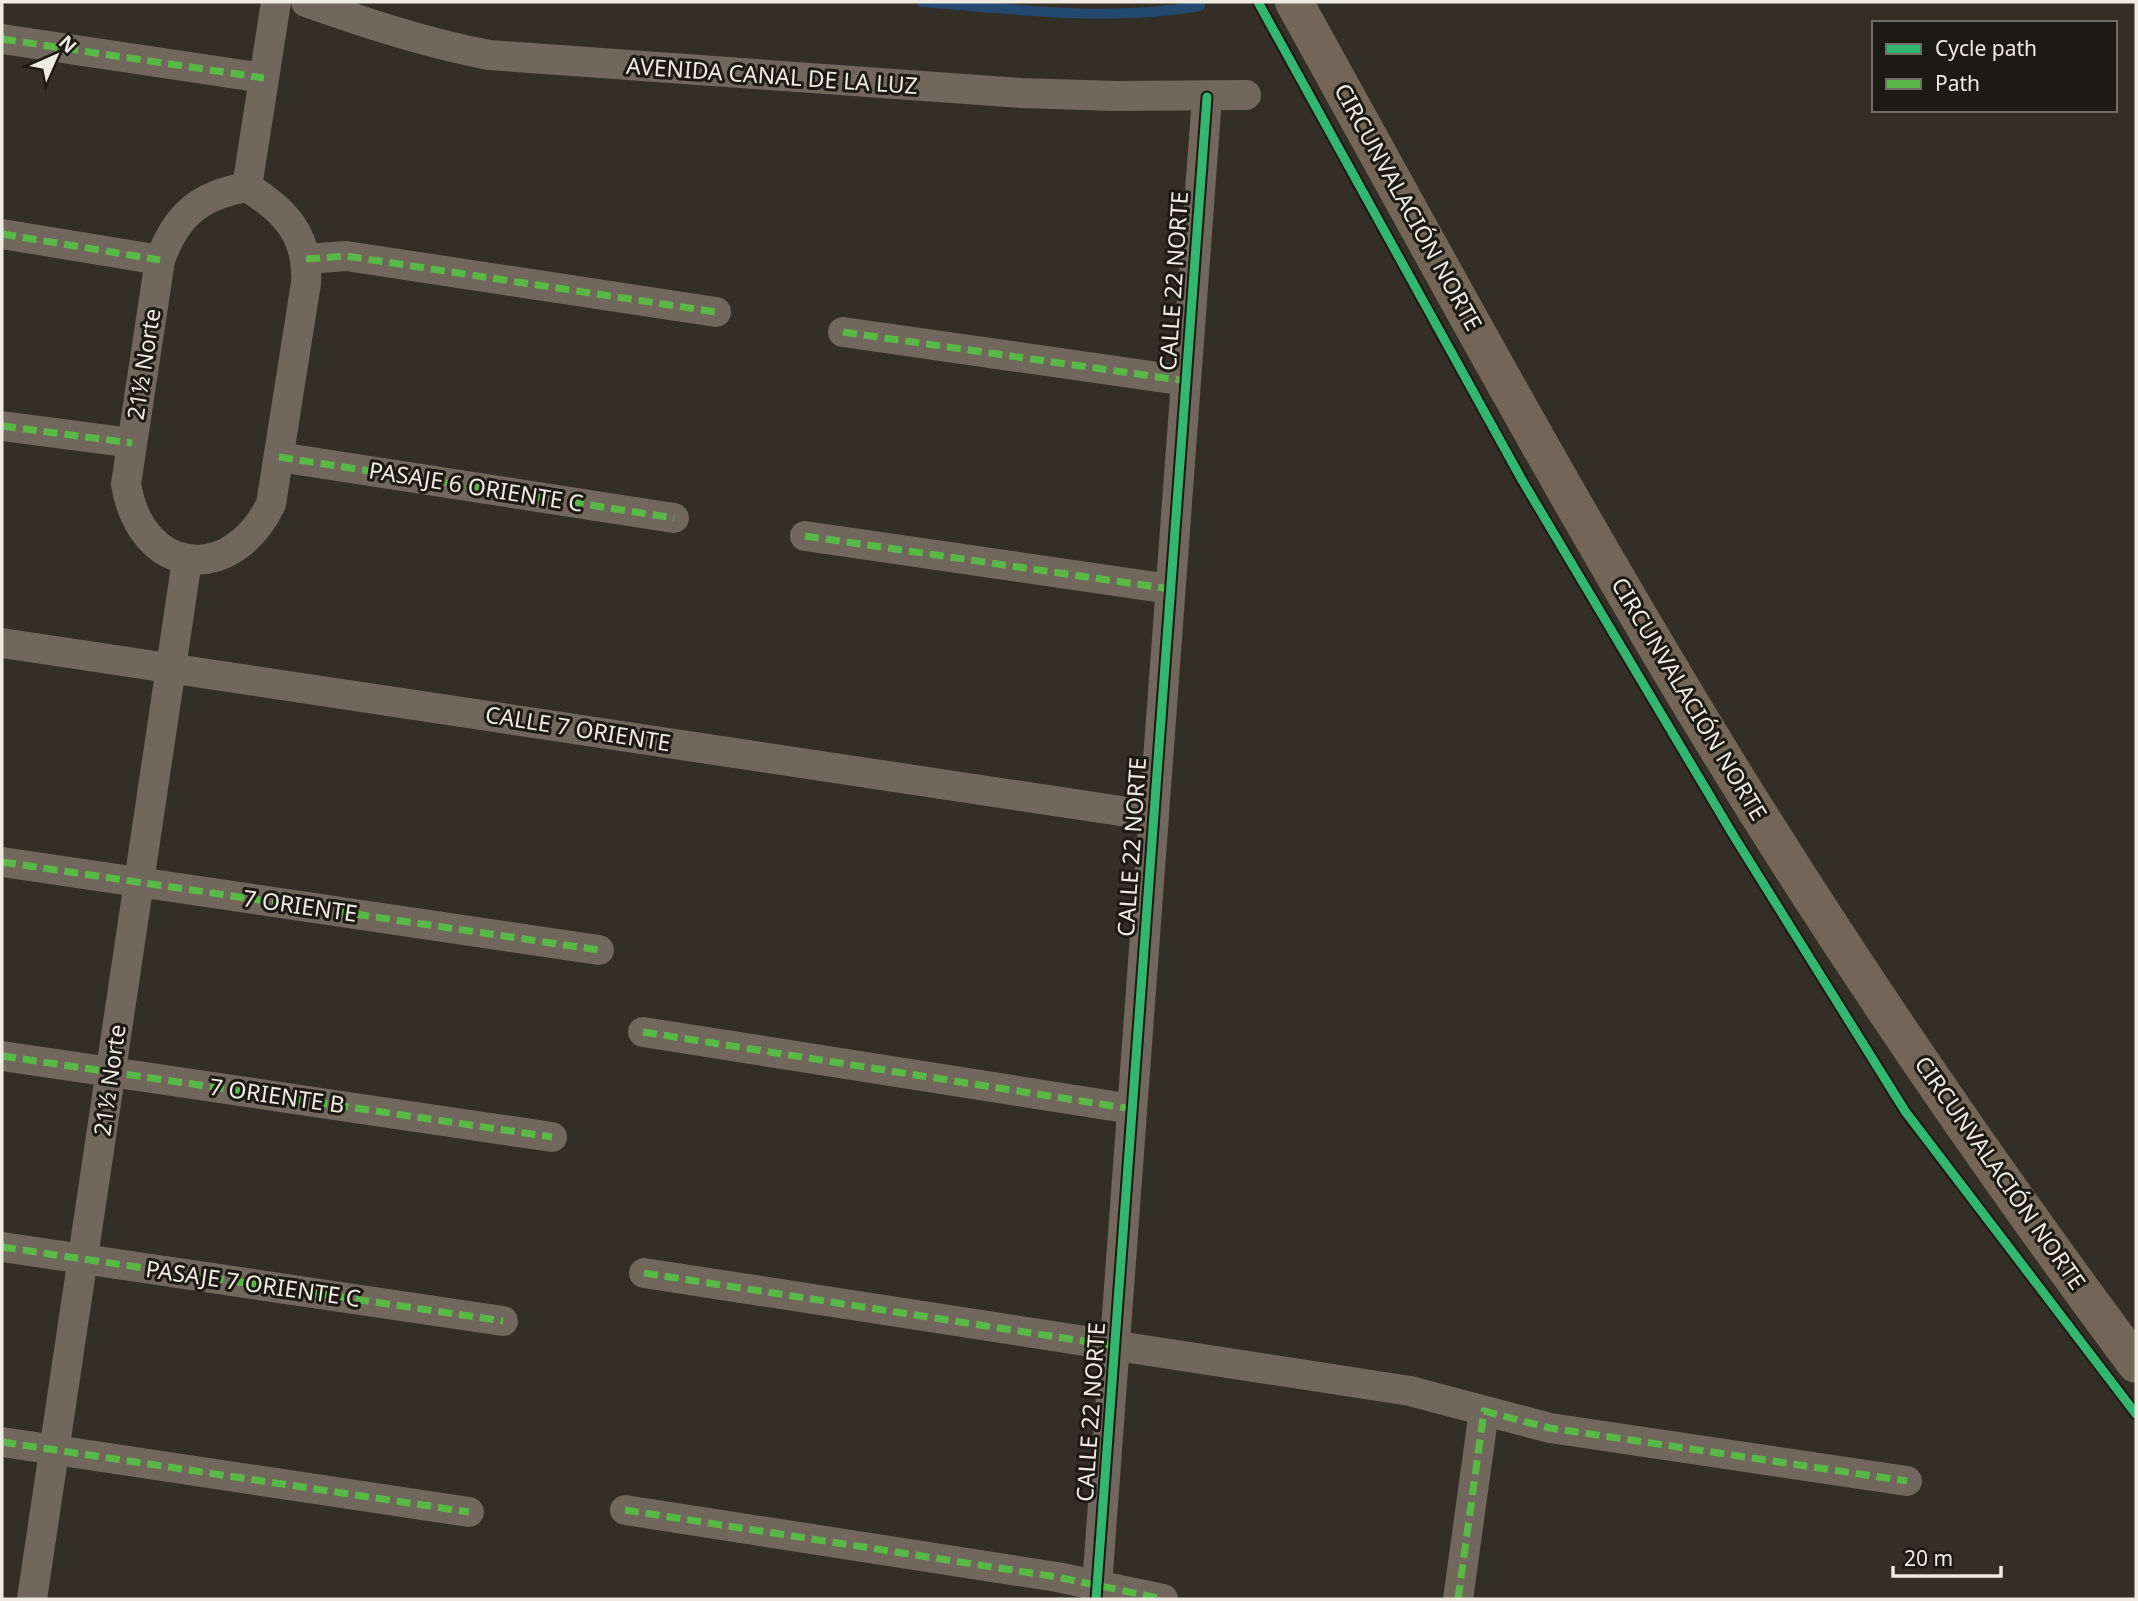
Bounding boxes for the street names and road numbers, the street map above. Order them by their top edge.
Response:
street label: AVENIDA CANAL DE LA LUZ [625,49,919,101]
street label: CIRCUNVALACIÓN NORTE [1327,77,1490,336]
street label: CALLE 22 NORTE [1151,190,1195,372]
street label: 21½ Norte [118,306,168,422]
street label: PASAJE 6 ORIENTE C [367,453,586,519]
street label: CIRCUNVALACIÓN NORTE [1604,571,1775,826]
street label: CALLE 7 ORIENTE [483,698,673,758]
street label: CALLE 22 NORTE [1109,756,1153,938]
street label: 7 ORIENTE [241,881,359,929]
street label: 21½ Norte [85,1022,133,1138]
street label: CIRCUNVALACIÓN NORTE [1908,1049,2094,1296]
street label: 7 ORIENTE B [208,1070,347,1120]
street label: PASAJE 7 ORIENTE C [144,1252,363,1314]
street label: CALLE 22 NORTE [1068,1321,1112,1503]

